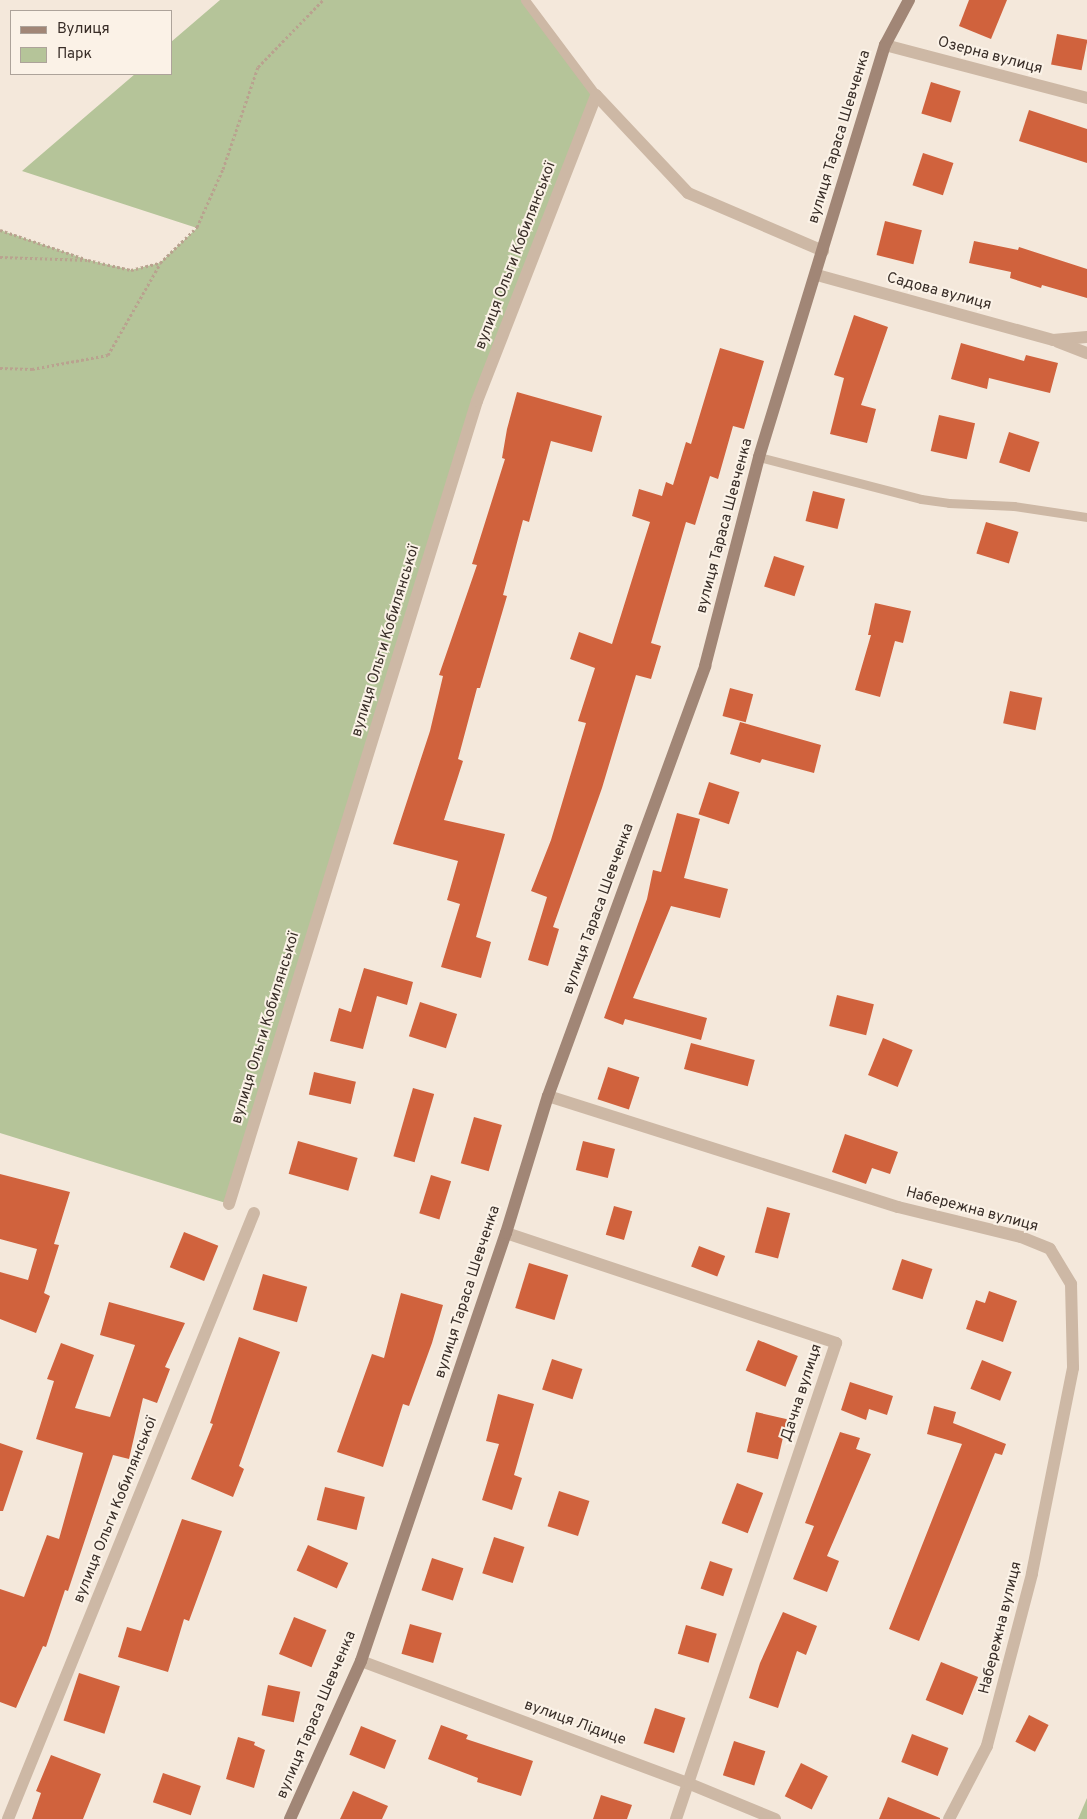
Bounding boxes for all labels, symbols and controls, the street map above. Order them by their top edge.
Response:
legend [10,10,172,75]
text: Вулиця [57,20,110,39]
street label: Озерна вулиця [936,33,1044,79]
text: Парк [57,45,92,64]
street label: вулиця Тараса Шевченка [805,48,875,226]
street label: вулиця Ольги Кобилянської [472,160,560,352]
street label: Садова вулиця [885,269,993,315]
street label: вулиця Тараса Шевченка [693,436,757,616]
street label: вулиця Ольги Кобилянської [348,543,424,739]
street label: вулиця Тараса Шевченка [560,821,638,997]
street label: вулиця Ольги Кобилянської [228,930,304,1126]
street label: Набережна вулиця [904,1184,1040,1236]
street label: вулиця Тараса Шевченка [431,1203,505,1381]
street label: Дачна вулиця [778,1342,826,1444]
street label: вулиця Ольги Кобилянської [70,1414,162,1606]
street label: Набережна вулиця [976,1560,1026,1696]
street label: вулиця Тараса Шевченка [273,1628,361,1802]
street label: вулиця Лідице [522,1696,628,1750]

